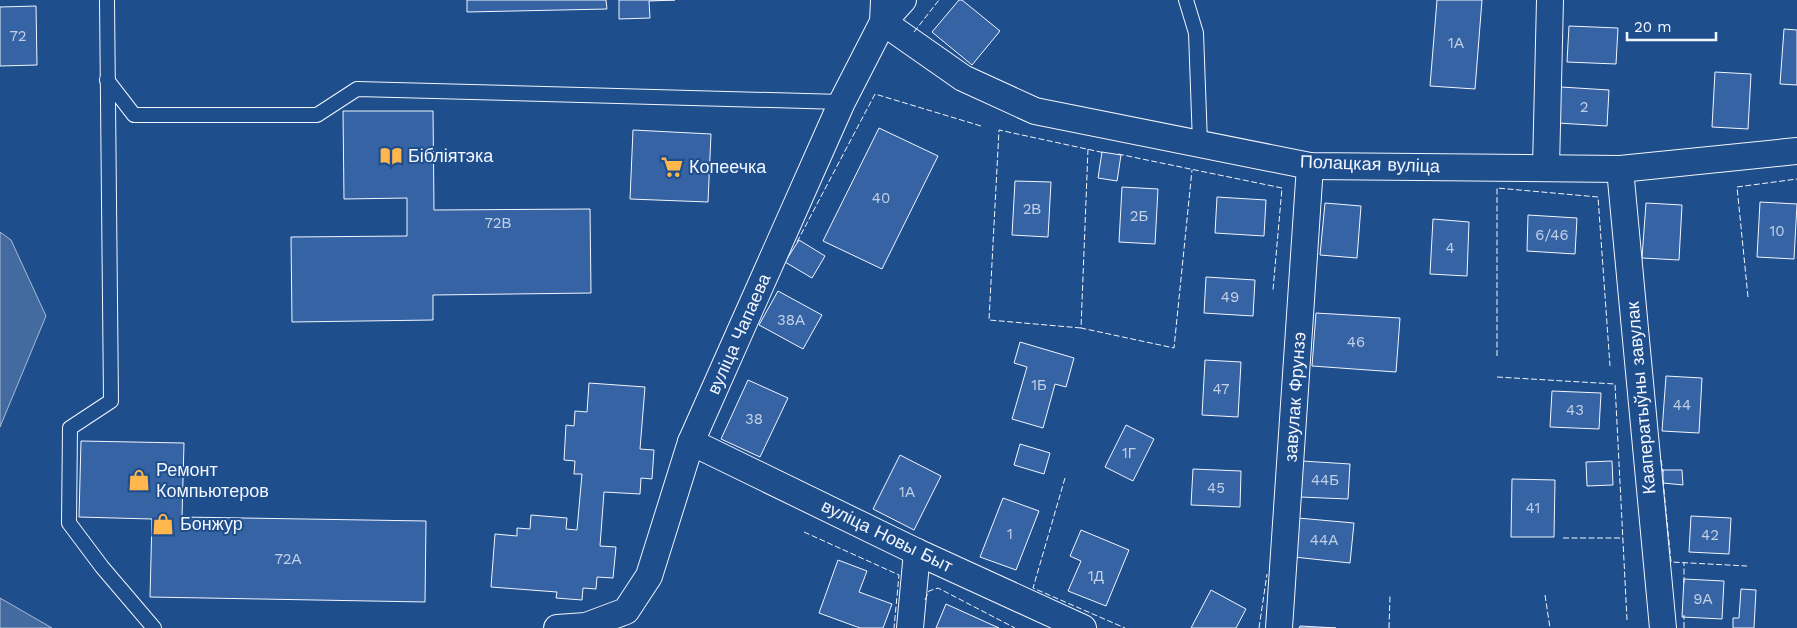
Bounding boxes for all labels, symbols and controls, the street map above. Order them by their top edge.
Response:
scale bar [1627,10,1716,42]
text: 20 m [1634,18,1672,36]
house number: 72 [9,27,27,45]
house number: 1А [1448,34,1464,52]
house number: 2 [1580,98,1588,116]
library icon: Бібліятэка [378,143,404,169]
place label: Бібліятэка [408,145,494,166]
street label: Полацкая вуліца [1300,151,1441,176]
supermarket icon: Копеечка [659,154,685,180]
place label: Копеечка [689,156,767,177]
house number: 40 [872,189,890,207]
house number: 2В [1023,200,1041,218]
house number: 2Б [1130,207,1148,225]
house number: 72В [484,214,512,232]
house number: 10 [1769,222,1785,240]
house number: 6/46 [1535,226,1569,244]
house number: 4 [1445,239,1455,257]
street label: вуліца Чапаева [703,269,775,397]
house number: 49 [1221,288,1239,306]
street label: Кааператыўны завулак [1622,301,1659,495]
house number: 38А [777,311,805,329]
street label: завулак Фрунзэ [1279,331,1310,463]
house number: 46 [1347,333,1365,351]
house number: 1Б [1031,376,1047,394]
house number: 47 [1213,380,1229,398]
house number: 44 [1673,396,1691,414]
house number: 43 [1566,401,1584,419]
house number: 38 [745,410,763,428]
house number: 1Г [1122,444,1136,462]
place label: Ремонт Компьютеров [156,459,269,501]
shop icon: Ремонт Компьютеров [126,467,152,493]
house number: 44Б [1311,471,1339,489]
house number: 45 [1207,479,1225,497]
house number: 1А [899,483,915,501]
street label: вуліца Новы Быт [818,495,956,576]
house number: 41 [1526,499,1540,517]
shop icon: Бонжур [150,511,176,537]
place label: Бонжур [180,513,243,534]
house number: 1 [1007,525,1013,543]
house number: 42 [1701,526,1719,544]
house number: 44А [1310,531,1338,549]
house number: 72А [274,550,302,568]
house number: 1Д [1088,567,1104,585]
house number: 9А [1693,590,1713,608]

